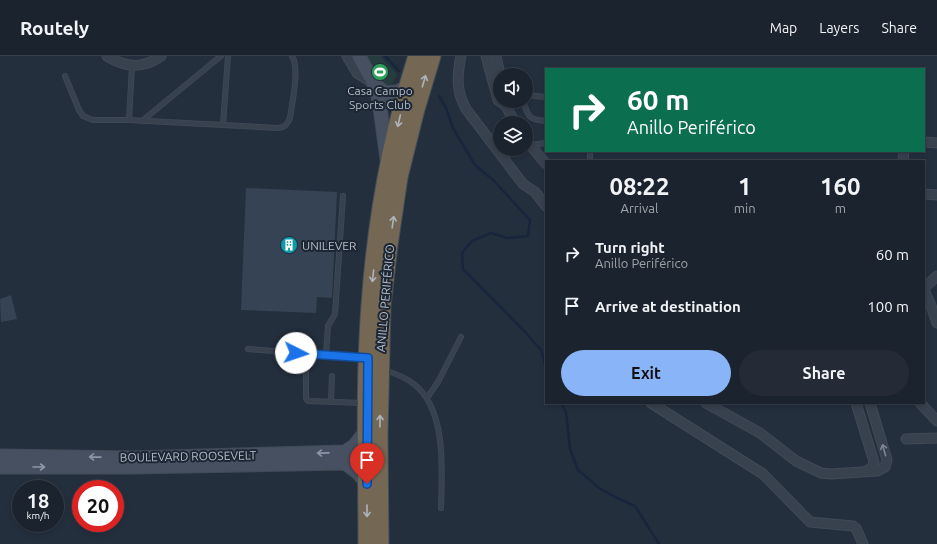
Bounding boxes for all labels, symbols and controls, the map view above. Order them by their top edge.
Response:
text: Routely [20,17,89,39]
text: Map [770,20,797,36]
text: Layers [819,20,859,36]
text: Share [881,20,917,36]
sports icon: Casa Campo Sports Club [370,62,390,82]
map controls [493,68,533,156]
button: sound [493,68,533,108]
one-way arrow [421,75,428,88]
place label: Casa Campo Sports Club [347,84,413,111]
icon: right [561,84,613,136]
text: 60 m [627,84,689,115]
one-way arrow [395,114,403,127]
button: layers [493,116,533,156]
text: Anillo Periférico [627,117,756,137]
text: 08:22 [609,173,669,200]
text: 1 [738,173,751,200]
text: 160 [820,173,861,200]
text: Arrival [620,201,658,215]
text: min [734,201,756,215]
text: m [835,201,846,215]
one-way arrow [389,216,397,229]
building icon: UNILEVER [279,235,299,255]
place label: UNILEVER [302,239,357,252]
text: Turn right [595,239,665,256]
icon: right [561,243,583,265]
street label: ANILLO PERIFÉRICO [374,244,396,352]
text: 60 m [876,246,909,263]
text: Anillo Periférico [595,256,688,270]
one-way arrow [369,269,376,282]
icon: arrive [561,295,583,317]
text: Arrive at destination [595,298,741,315]
text: 100 m [867,298,909,315]
position arrow [275,332,317,374]
button: Exit [561,350,731,396]
button: Share [739,350,909,396]
one-way arrow [376,415,384,428]
pin [350,443,384,484]
one-way arrow [880,444,887,457]
street label: BOULEVARD ROOSEVELT [120,448,257,464]
one-way arrow [317,449,330,457]
icon: arrive [356,449,378,471]
one-way arrow [89,453,102,461]
one-way arrow [32,463,45,471]
speed limit sign: 20 [72,480,124,532]
text: 18 [27,489,49,512]
one-way arrow [363,504,371,517]
text: km/h [26,510,50,521]

